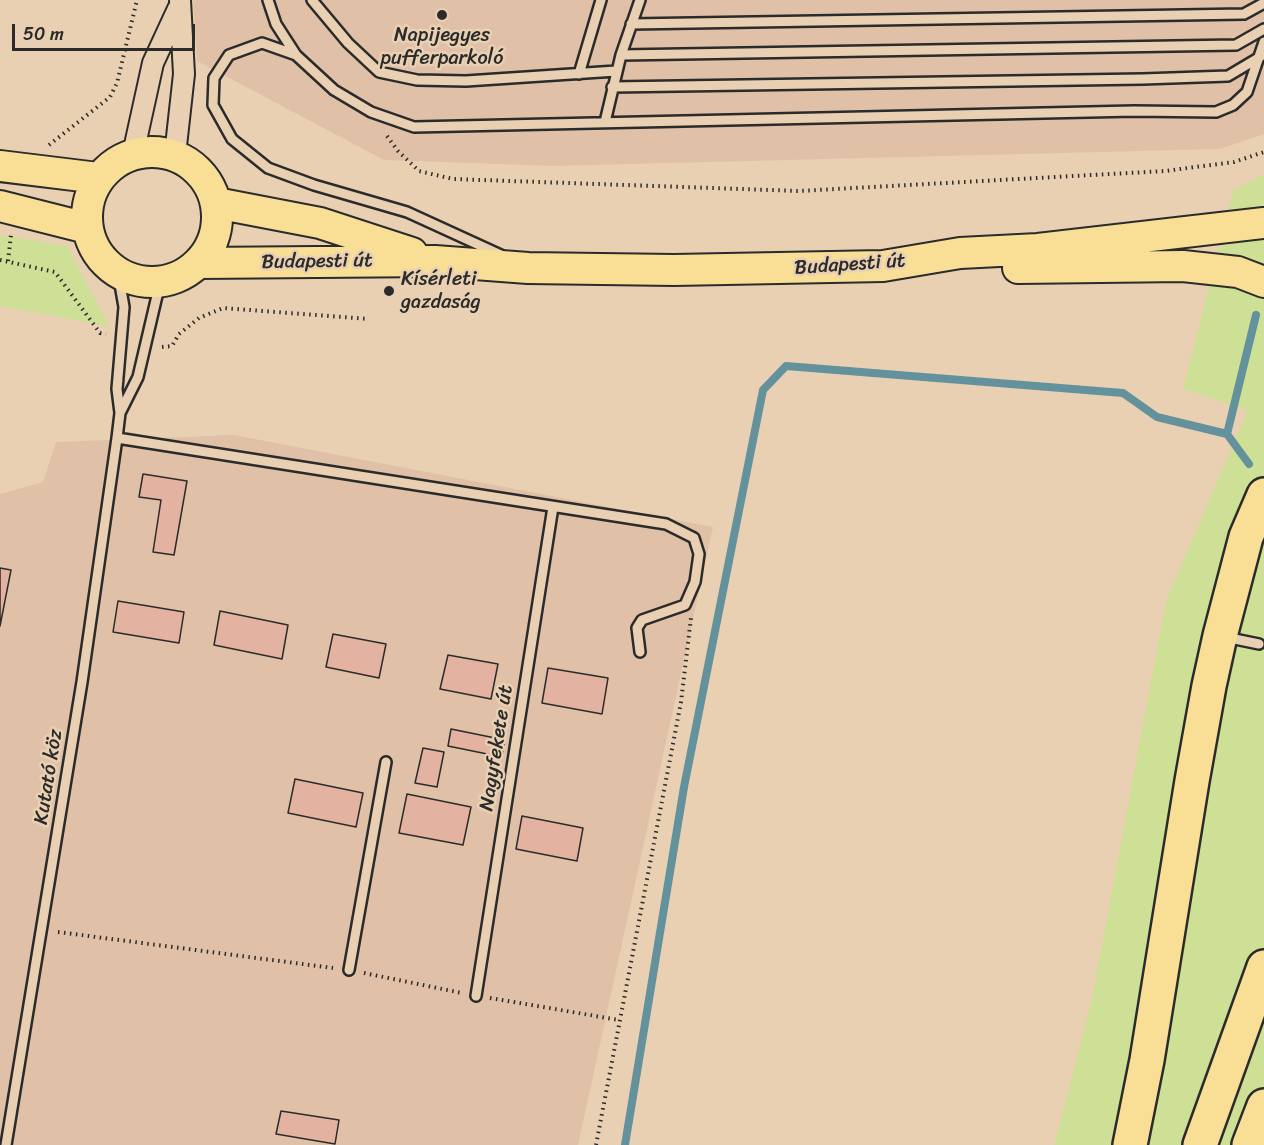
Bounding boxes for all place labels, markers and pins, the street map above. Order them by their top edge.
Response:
marker: Napijegyes pufferparkoló [435,8,449,22]
place label: Napijegyes pufferparkoló [381,24,503,71]
place label: Kísérleti gazdaság [401,268,481,315]
marker: Kísérleti gazdaság [382,284,396,298]

